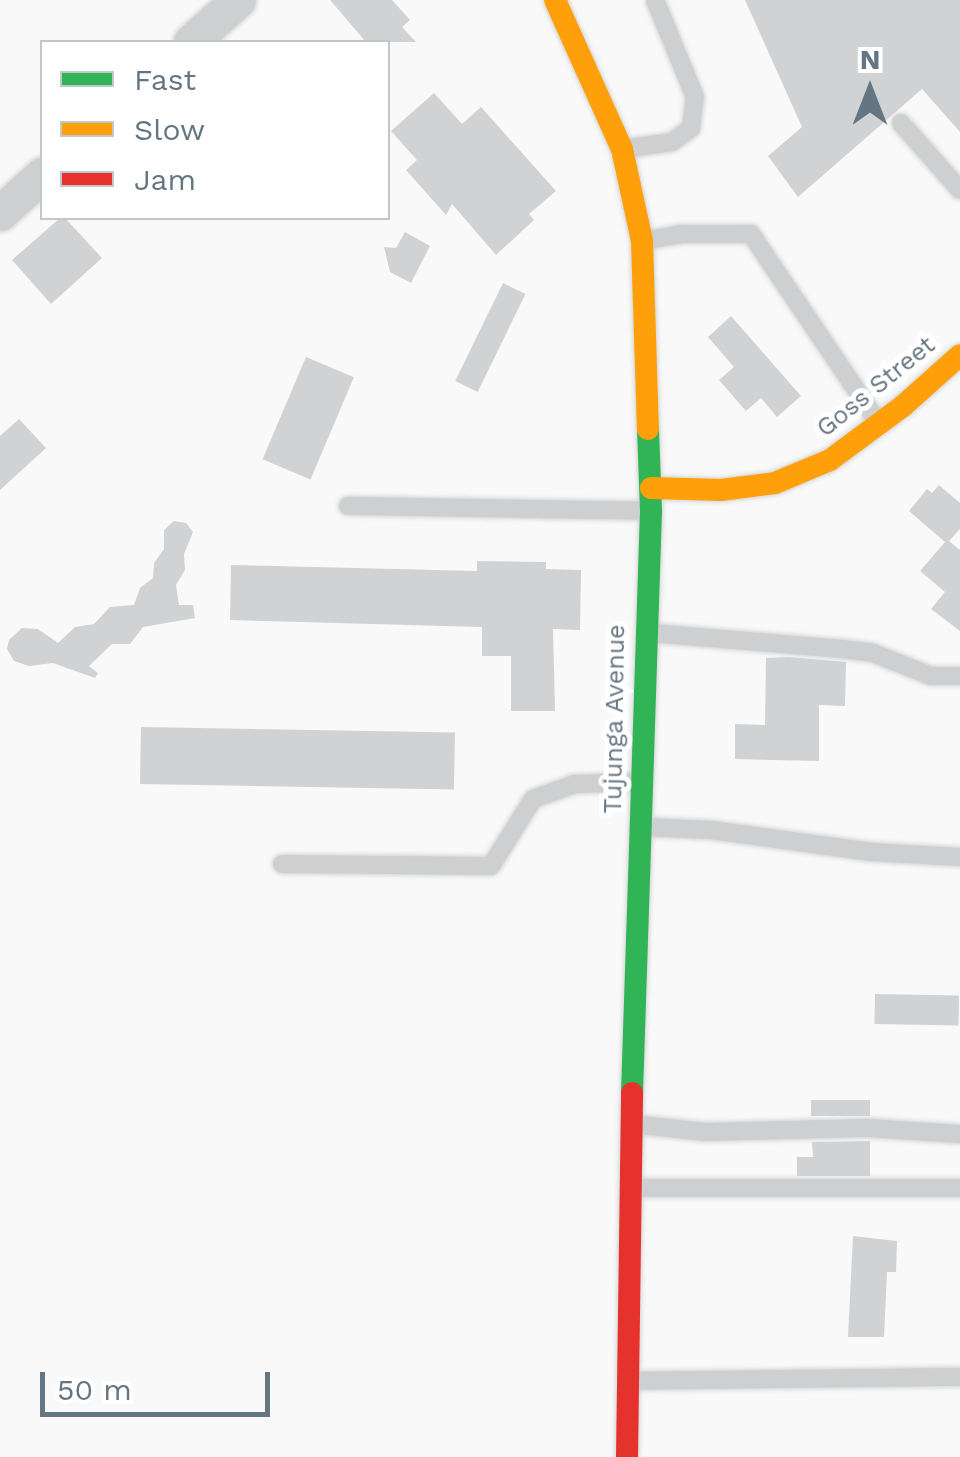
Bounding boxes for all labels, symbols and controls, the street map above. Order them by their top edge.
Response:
legend [40,40,390,220]
north arrow [820,40,920,140]
text: N [860,43,880,76]
text: Fast [134,62,196,97]
text: Slow [134,112,205,147]
text: Jam [134,162,196,197]
street label: Goss Street [811,330,941,444]
street label: Tujunga Avenue [598,623,632,815]
scale bar [45,1352,275,1414]
text: 50 m [57,1372,132,1407]

